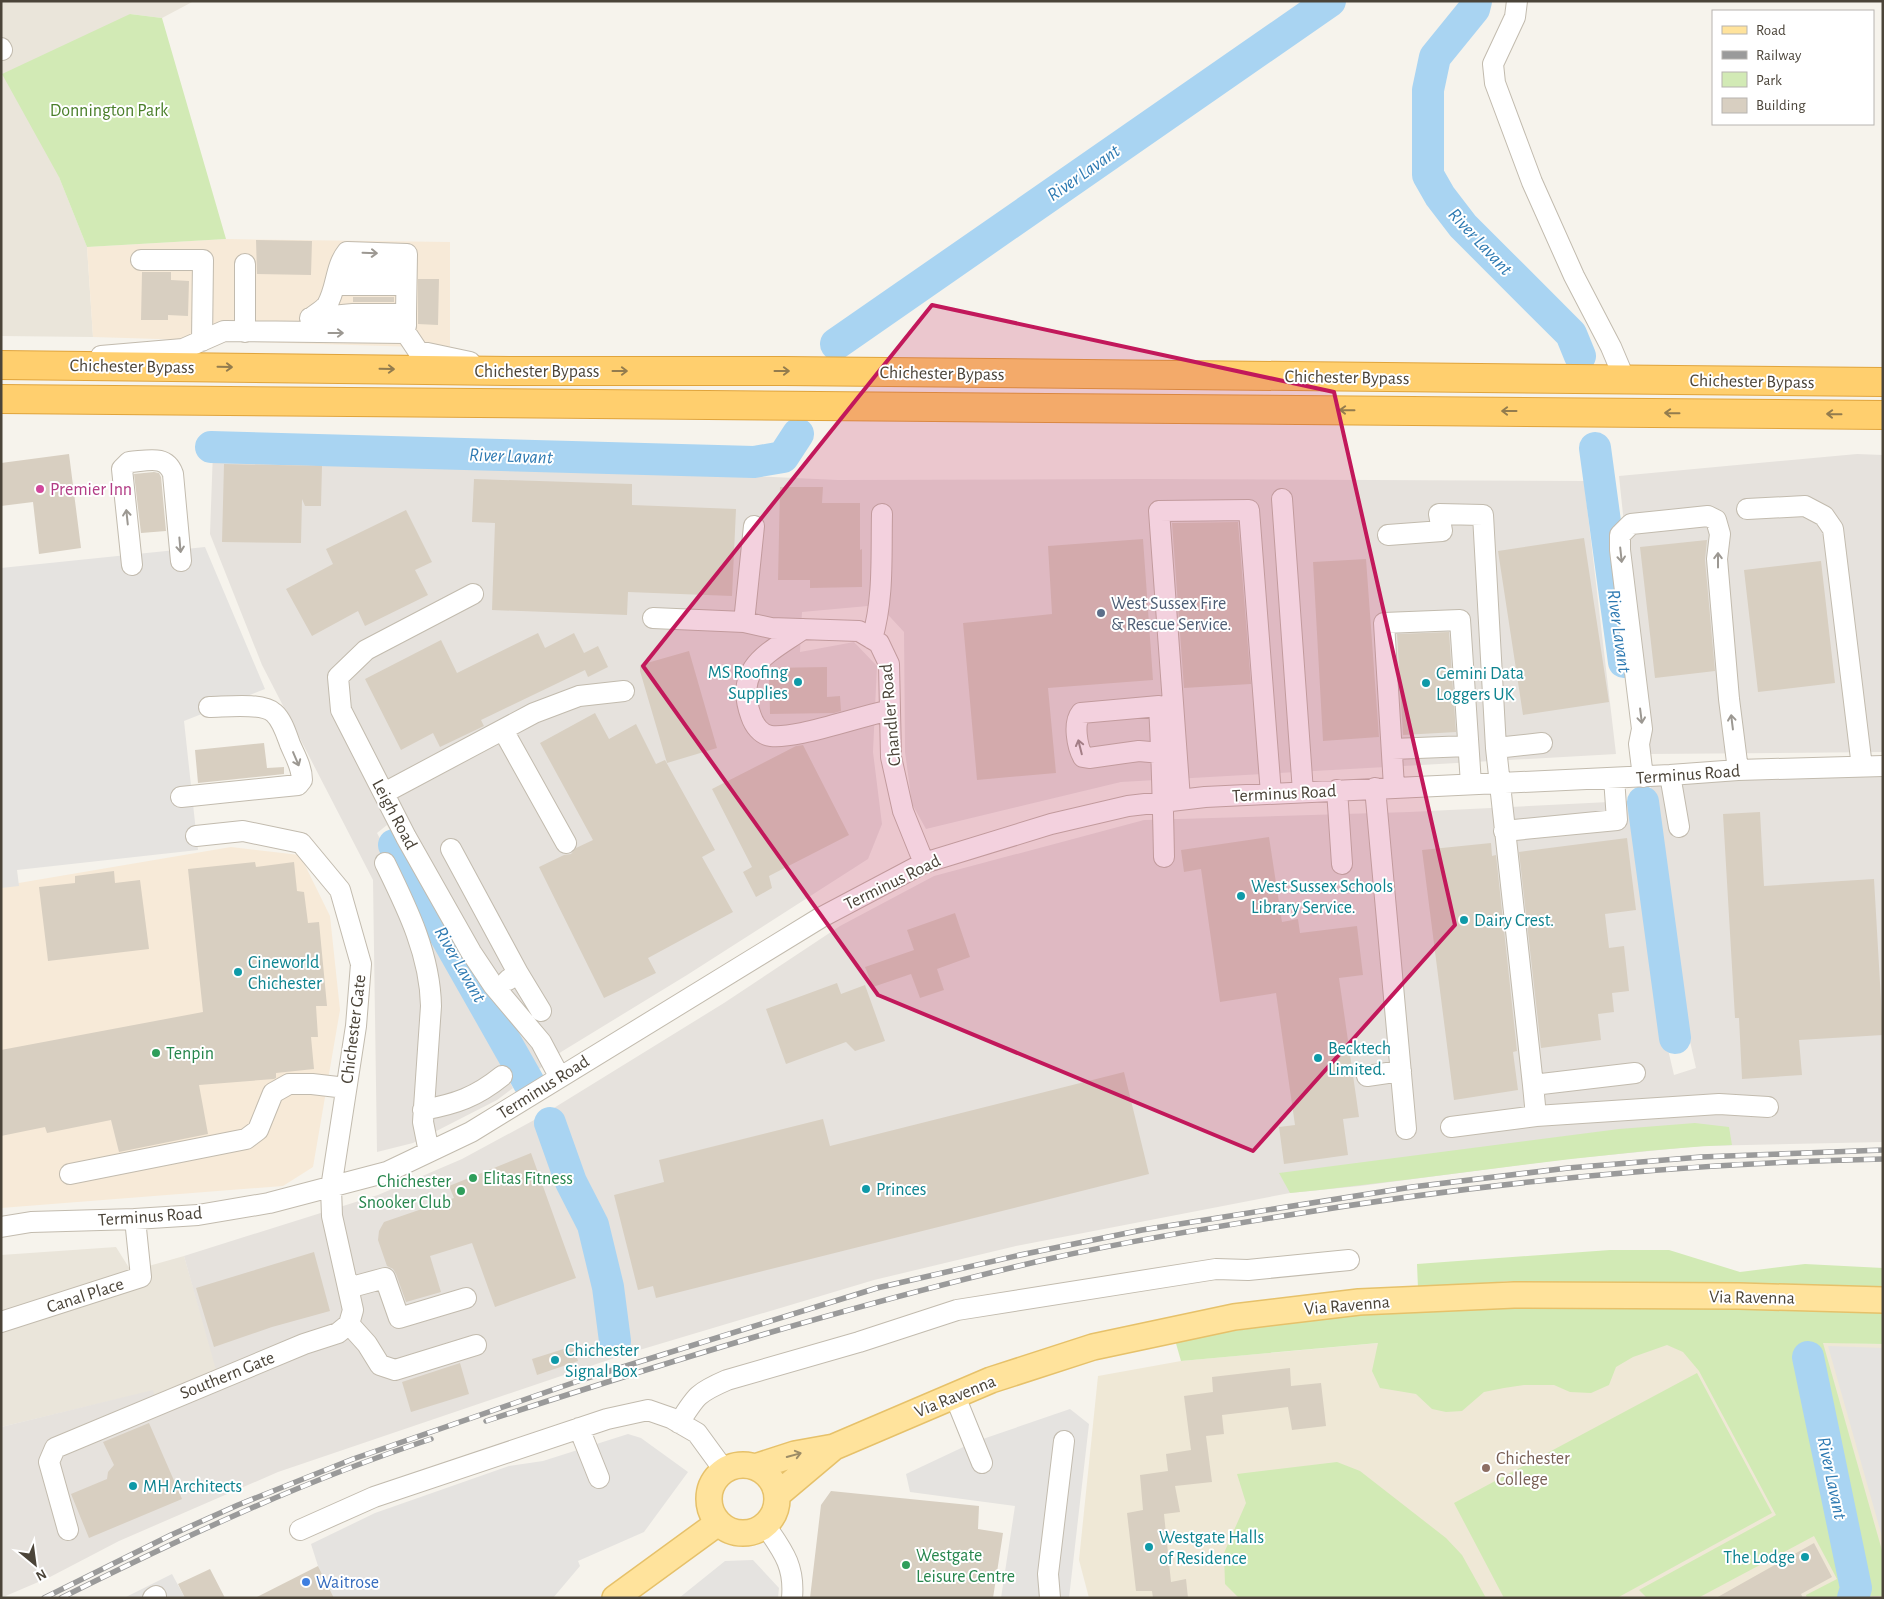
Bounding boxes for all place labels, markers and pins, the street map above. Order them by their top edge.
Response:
place label: Premier Inn [50,481,132,499]
marker: Premier Inn [34,483,46,495]
place label: West Sussex Fire & Rescue Service. [1111,595,1231,634]
marker: West Sussex Fire & Rescue Service. [1095,607,1107,619]
place label: MS Roofing Supplies [708,664,788,703]
place label: Gemini Data Loggers UK [1436,665,1524,704]
marker: MS Roofing Supplies [792,676,804,688]
marker: Gemini Data Loggers UK [1420,677,1432,689]
place label: West Sussex Schools Library Service. [1251,878,1393,917]
marker: West Sussex Schools Library Service. [1235,890,1247,902]
place label: Dairy Crest. [1474,912,1554,930]
marker: Dairy Crest. [1458,914,1470,926]
place label: Cineworld Chichester [248,954,322,993]
marker: Cineworld Chichester [232,966,244,978]
place label: Becktech Limited. [1328,1040,1391,1079]
place label: Tenpin [166,1045,214,1063]
marker: Tenpin [150,1047,162,1059]
marker: Becktech Limited. [1312,1052,1324,1064]
place label: Elitas Fitness [483,1170,573,1188]
marker: Elitas Fitness [467,1172,479,1184]
place label: Chichester Snooker Club [358,1173,451,1212]
place label: Princes [876,1181,926,1199]
marker: Princes [860,1183,872,1195]
marker: Chichester Snooker Club [455,1185,467,1197]
place label: Chichester Signal Box [565,1342,639,1381]
marker: Chichester Signal Box [549,1354,561,1366]
place label: Chichester College [1496,1450,1570,1489]
marker: Chichester College [1480,1462,1492,1474]
place label: MH Architects [143,1478,242,1496]
marker: MH Architects [127,1480,139,1492]
place label: Westgate Halls of Residence [1159,1529,1264,1568]
marker: Westgate Halls of Residence [1143,1541,1155,1553]
place label: Westgate Leisure Centre [916,1547,1015,1586]
place label: The Lodge [1723,1549,1795,1567]
marker: The Lodge [1799,1551,1811,1563]
marker: Westgate Leisure Centre [900,1559,912,1571]
place label: Waitrose [316,1574,379,1592]
marker: Waitrose [300,1576,312,1588]

